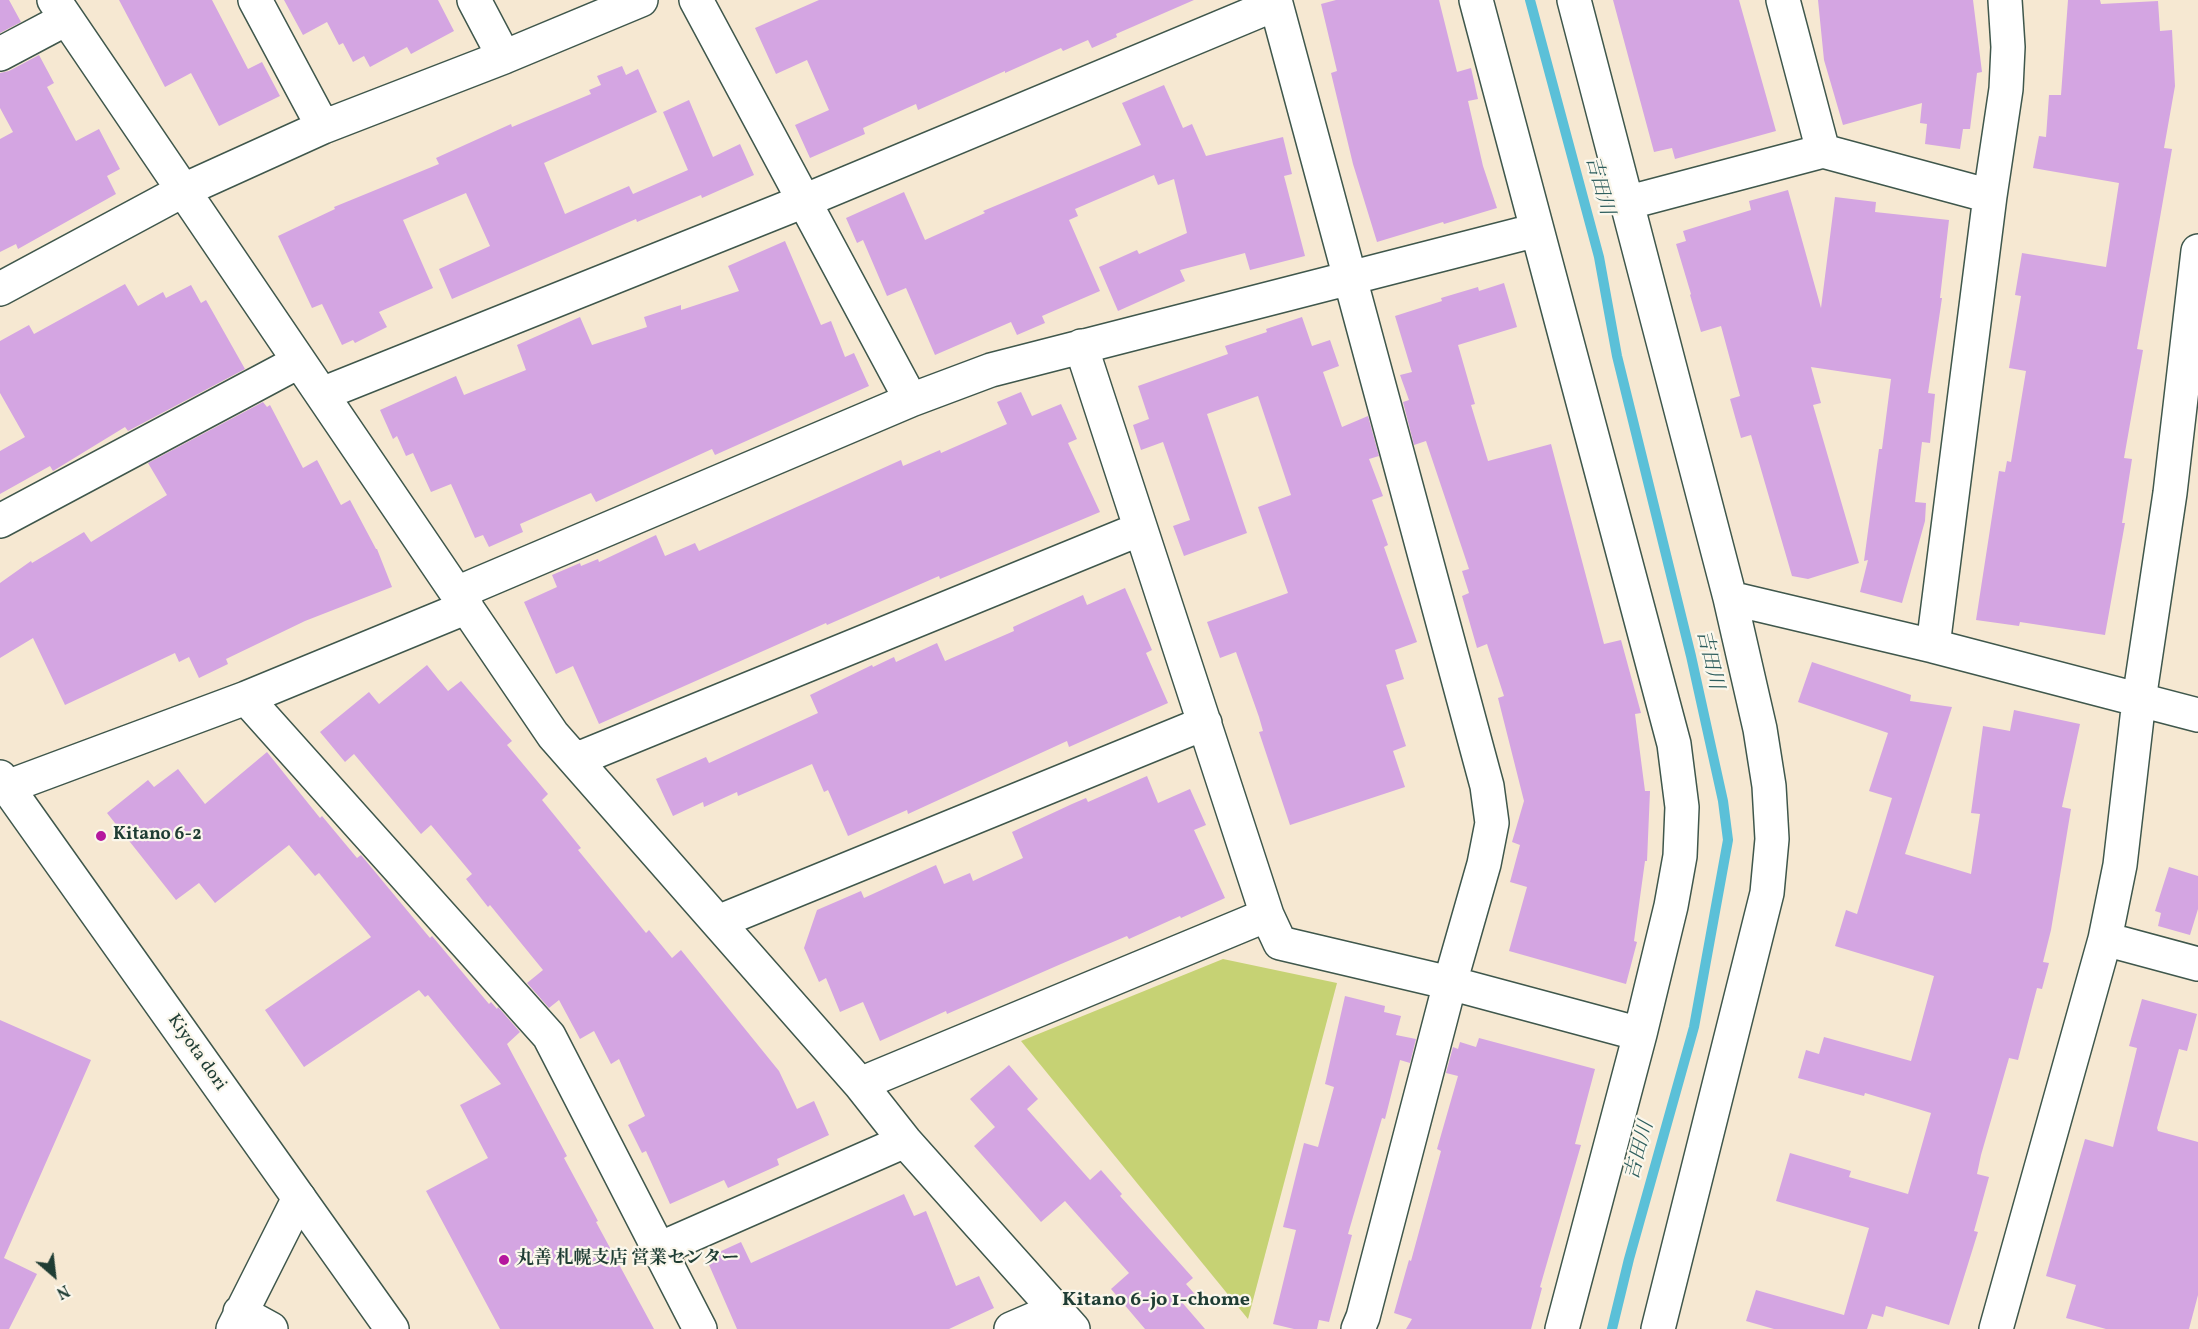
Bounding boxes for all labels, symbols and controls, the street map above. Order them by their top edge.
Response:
water label: 吉田川 [1579,154,1617,218]
water label: 吉田川 [1690,628,1726,692]
place label: Kitano 6-2 [113,825,201,847]
marker: Kitano 6-2 [94,829,108,843]
street label: Kiyota dori [162,1011,230,1095]
water label: 吉田川 [1622,1119,1660,1183]
north arrow [24,1245,84,1305]
place label: 丸善 札幌支店 営業センター [516,1249,739,1271]
marker: 丸善 札幌支店 営業センター [497,1253,511,1267]
text: N [52,1278,73,1303]
district label: Kitano 6-jo 1-chome [1062,1289,1250,1313]

